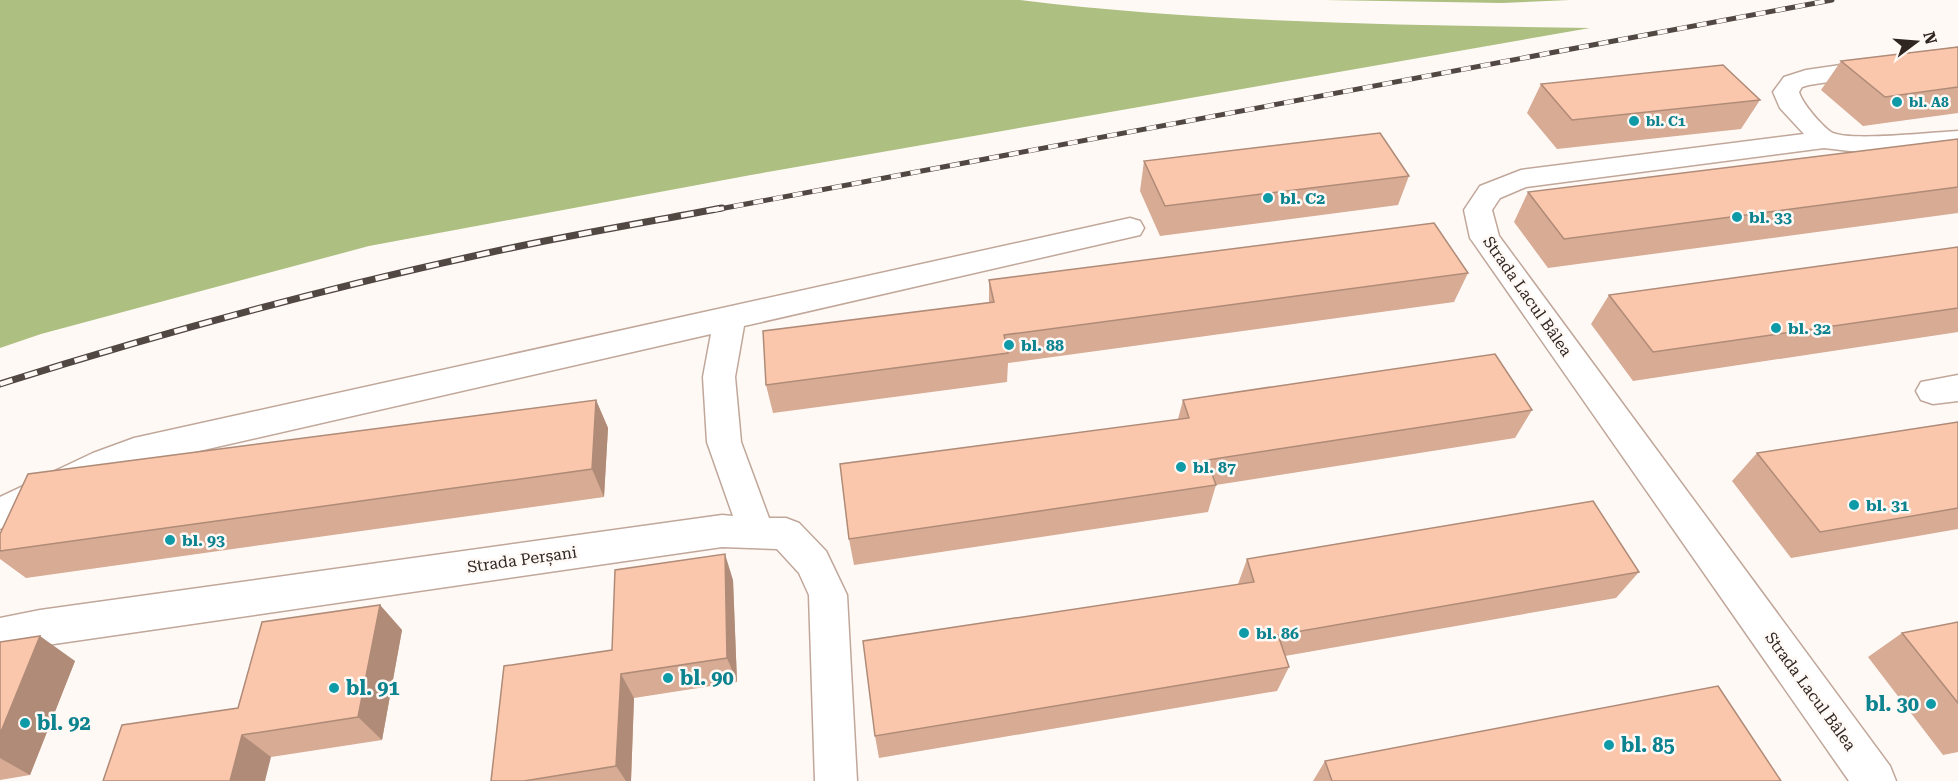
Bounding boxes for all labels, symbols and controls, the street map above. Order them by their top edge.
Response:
north arrow [1886,12,1946,72]
text: N [1919,29,1941,47]
place label: bl. A8 [1909,94,1949,110]
marker: bl. A8 [1890,95,1904,109]
place label: bl. C1 [1646,113,1686,129]
marker: bl. C1 [1627,114,1641,128]
place label: bl. C2 [1280,189,1325,208]
marker: bl. C2 [1261,191,1275,205]
place label: bl. 33 [1749,208,1792,227]
marker: bl. 33 [1730,210,1744,224]
street label: Strada Lacul Bâlea [1479,233,1576,360]
place label: bl. 32 [1788,319,1831,338]
marker: bl. 32 [1769,321,1783,335]
place label: bl. 88 [1021,336,1064,355]
marker: bl. 88 [1002,338,1016,352]
place label: bl. 87 [1193,458,1236,477]
marker: bl. 87 [1174,460,1188,474]
place label: bl. 31 [1866,496,1909,515]
marker: bl. 31 [1847,498,1861,512]
place label: bl. 93 [182,531,225,550]
marker: bl. 93 [163,533,177,547]
street label: Strada Perșani [466,542,578,578]
place label: bl. 86 [1256,624,1299,643]
marker: bl. 86 [1237,626,1251,640]
street label: Strada Lacul Bâlea [1761,628,1860,755]
place label: bl. 90 [680,666,734,690]
marker: bl. 90 [661,671,675,685]
place label: bl. 91 [346,676,400,700]
marker: bl. 91 [327,681,341,695]
place label: bl. 30 [1865,692,1919,716]
marker: bl. 30 [1924,697,1938,711]
place label: bl. 92 [37,711,91,735]
marker: bl. 92 [18,716,32,730]
place label: bl. 85 [1621,733,1675,757]
marker: bl. 85 [1602,738,1616,752]

